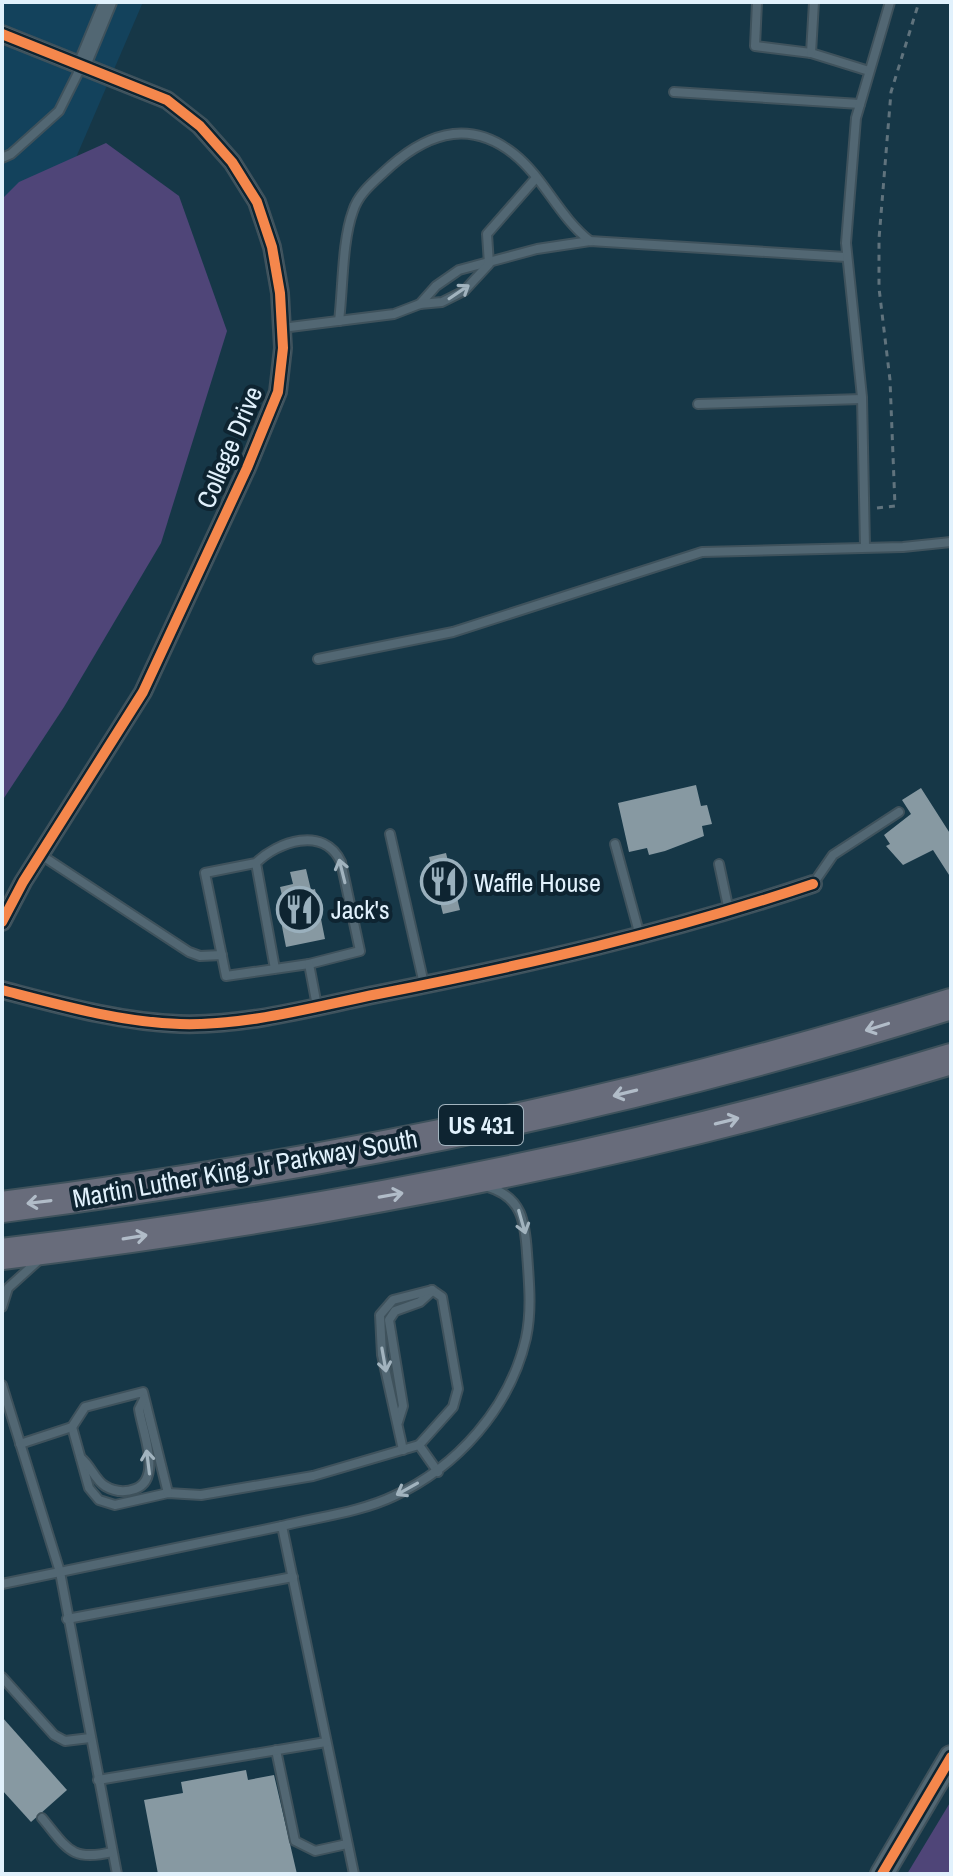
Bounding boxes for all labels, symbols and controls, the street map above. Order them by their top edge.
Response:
one-way arrow [447,283,469,300]
street label: College Drive [188,381,270,513]
one-way arrow [334,858,349,884]
restaurant icon: Waffle House [419,858,467,906]
place label: Waffle House [474,865,601,900]
restaurant icon: Jack's [276,885,324,933]
place label: Jack's [331,892,390,927]
one-way arrow [864,1021,889,1036]
one-way arrow [613,1086,638,1101]
road number: US 431 [439,1105,523,1145]
one-way arrow [714,1113,740,1128]
street label: Martin Luther King Jr Parkway South [70,1120,420,1216]
one-way arrow [378,1187,404,1202]
one-way arrow [27,1195,52,1210]
one-way arrow [516,1209,531,1234]
one-way arrow [122,1229,147,1244]
one-way arrow [377,1346,392,1372]
one-way arrow [140,1449,155,1475]
one-way arrow [395,1482,419,1497]

